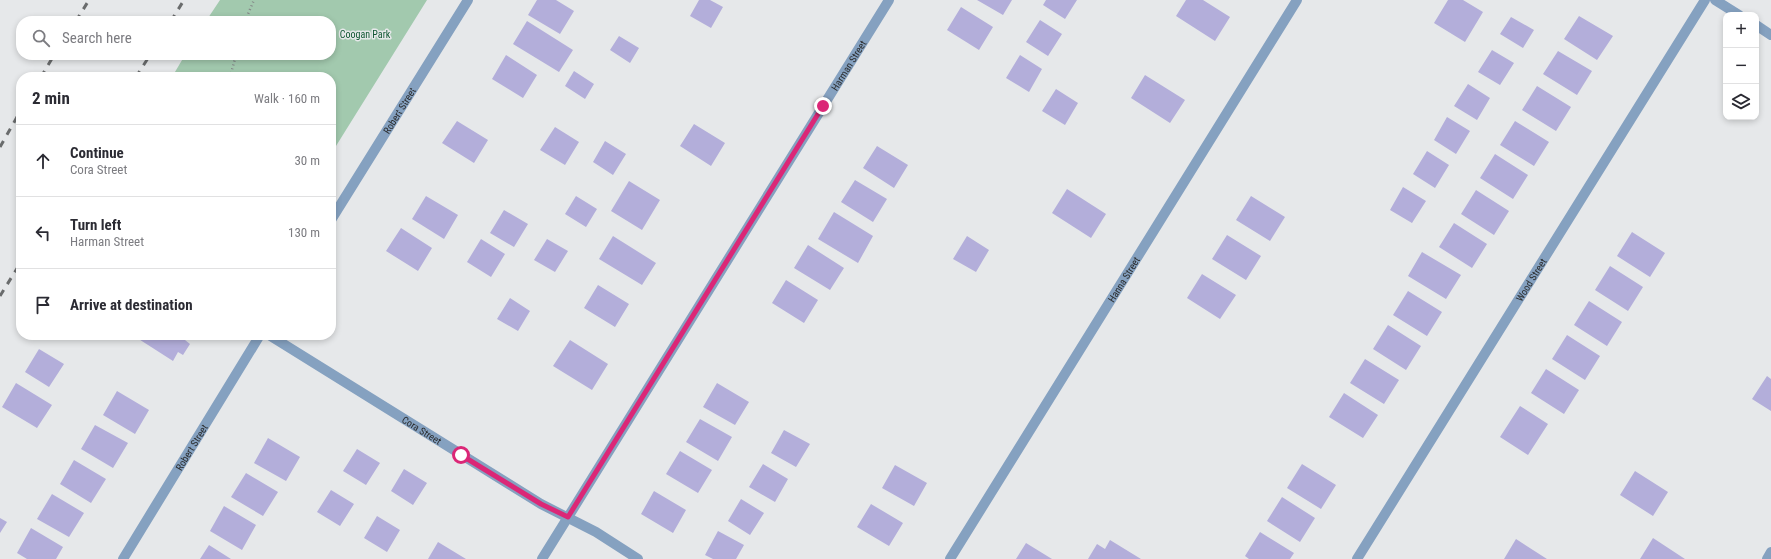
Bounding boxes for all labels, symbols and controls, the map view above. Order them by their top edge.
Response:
map controls [1723,12,1759,120]
button: + [1723,12,1759,48]
search box [16,16,336,60]
icon: search [30,27,52,49]
text: Search here [62,29,132,47]
park label: Coogan Park [340,29,391,40]
street label: Harman Street [829,39,869,93]
button: − [1723,48,1759,84]
button: layers [1723,84,1759,120]
street label: Robert Street [381,86,418,136]
text: 2 min [32,88,70,108]
text: Walk · 160 m [254,91,320,106]
route end [814,97,832,115]
text: Continue [70,144,124,162]
icon: ahead [32,150,54,172]
text: 30 m [294,153,320,168]
text: Cora Street [70,162,127,177]
text: Turn left [70,216,121,234]
icon: left [32,222,54,244]
text: 130 m [288,225,320,240]
text: Harman Street [70,234,144,249]
street label: Hanna Street [1106,255,1142,304]
street label: Wood Street [1514,257,1549,303]
icon: arrive [32,294,54,316]
text: Arrive at destination [70,296,193,314]
street label: Cora Street [400,414,443,447]
street label: Robert Street [174,422,210,473]
route start [452,446,470,464]

